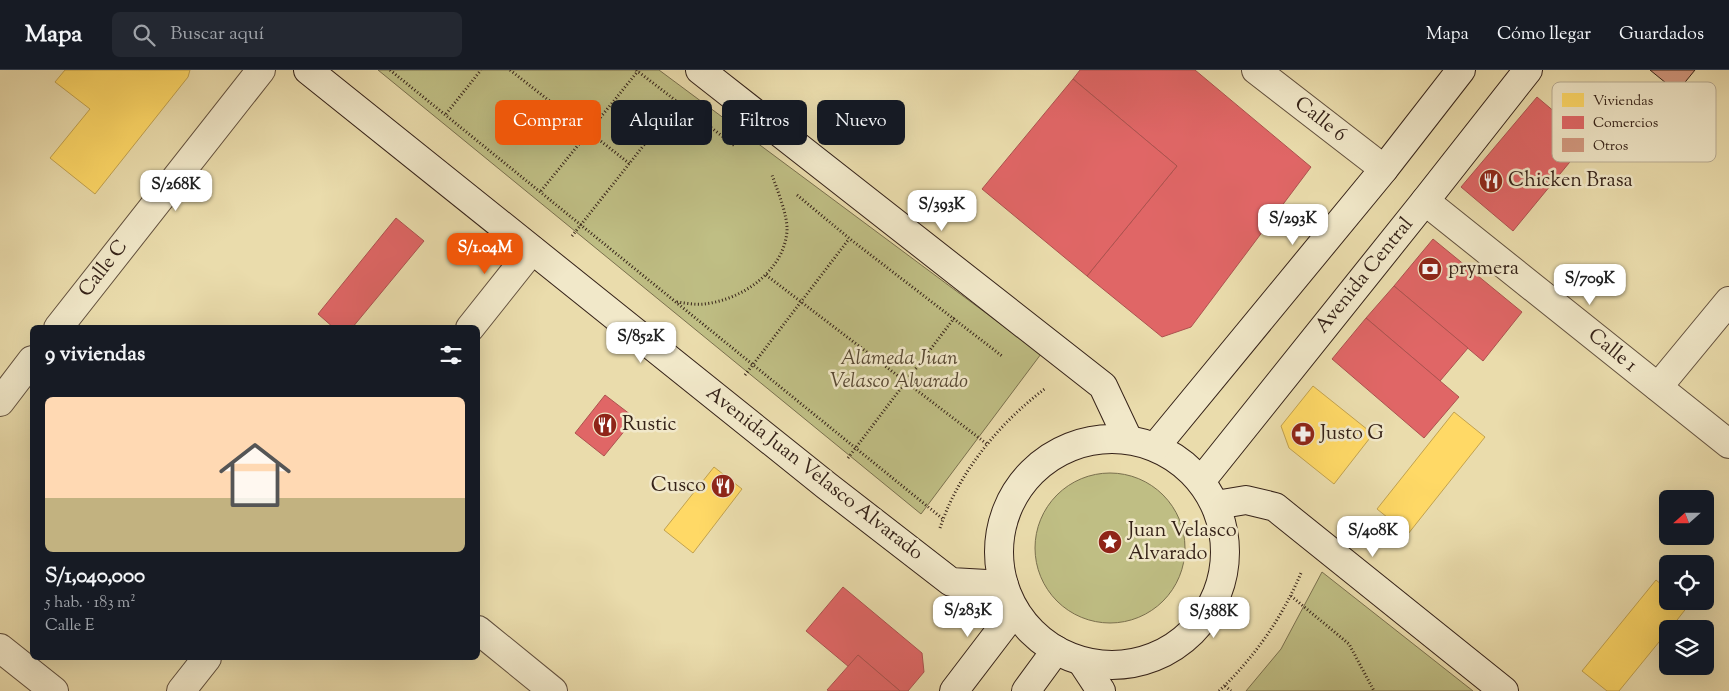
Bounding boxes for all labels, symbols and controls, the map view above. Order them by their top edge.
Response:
search box [112,12,462,57]
text: Mapa [25,18,82,52]
icon: search [130,21,158,49]
text: Buscar aquí [170,21,264,48]
text: Mapa [1426,22,1469,48]
text: Cómo llegar [1497,22,1591,48]
text: Guardados [1619,22,1704,48]
legend [1552,82,1716,162]
street label: Calle 6 [1288,90,1352,150]
text: Viviendas [1593,92,1653,112]
chip: Comprar [495,100,601,145]
chip: Alquilar [611,100,712,145]
chip: Filtros [722,100,807,145]
chip: Nuevo [817,100,905,145]
text: Comercios [1593,114,1658,134]
text: Otros [1593,137,1628,157]
place label: Chicken Brasa [1508,167,1633,196]
restaurant icon: Chicken Brasa [1478,168,1504,194]
pin: S/268K [135,170,217,212]
text: S/268K [151,174,201,197]
pin: S/393K [901,190,983,232]
text: S/393K [919,194,965,217]
pin: S/293K [1252,204,1334,246]
text: S/293K [1269,208,1317,231]
street label: Avenida Central [1309,211,1421,340]
pin: S/1.04M [439,232,531,275]
street label: Calle C [72,234,136,304]
text: S/1.04M [458,237,512,260]
place label: prymera [1448,255,1519,284]
bank icon: prymera [1417,256,1443,282]
pin: S/709K [1549,264,1631,306]
text: S/709K [1565,268,1615,291]
pin: S/852K [600,322,682,364]
street label: Calle 1 [1581,322,1643,380]
text: S/852K [617,326,665,349]
text: 9 viviendas [45,340,145,370]
icon: filters [437,341,465,369]
park label: Alameda Juan Velasco Alvarado [830,345,968,397]
street label: Avenida Juan Velasco Alvarado [699,380,929,568]
place label: Rustic [622,411,677,440]
restaurant icon: Rustic [592,412,618,438]
place label: Justo G [1319,420,1384,449]
pharmacy icon: Justo G [1290,421,1316,447]
icon: home [210,430,300,520]
place label: Cusco [651,472,706,501]
restaurant icon: Cusco [710,473,736,499]
north arrow [1659,490,1714,545]
map controls [1659,490,1714,675]
pin: S/408K [1332,516,1414,558]
place label: Juan Velasco Alvarado [1127,517,1237,569]
text: S/408K [1348,520,1398,543]
place icon: Juan Velasco Alvarado [1097,529,1123,555]
button: locate [1659,555,1714,610]
text: S/1,040,000 [45,562,145,592]
text: 5 hab. · 183 m² [45,592,136,615]
pin: S/283K [927,596,1009,638]
pin: S/388K [1173,596,1255,639]
text: S/283K [944,600,992,623]
text: S/388K [1190,601,1238,624]
text: Calle E [45,615,94,638]
button: layers [1659,620,1714,675]

